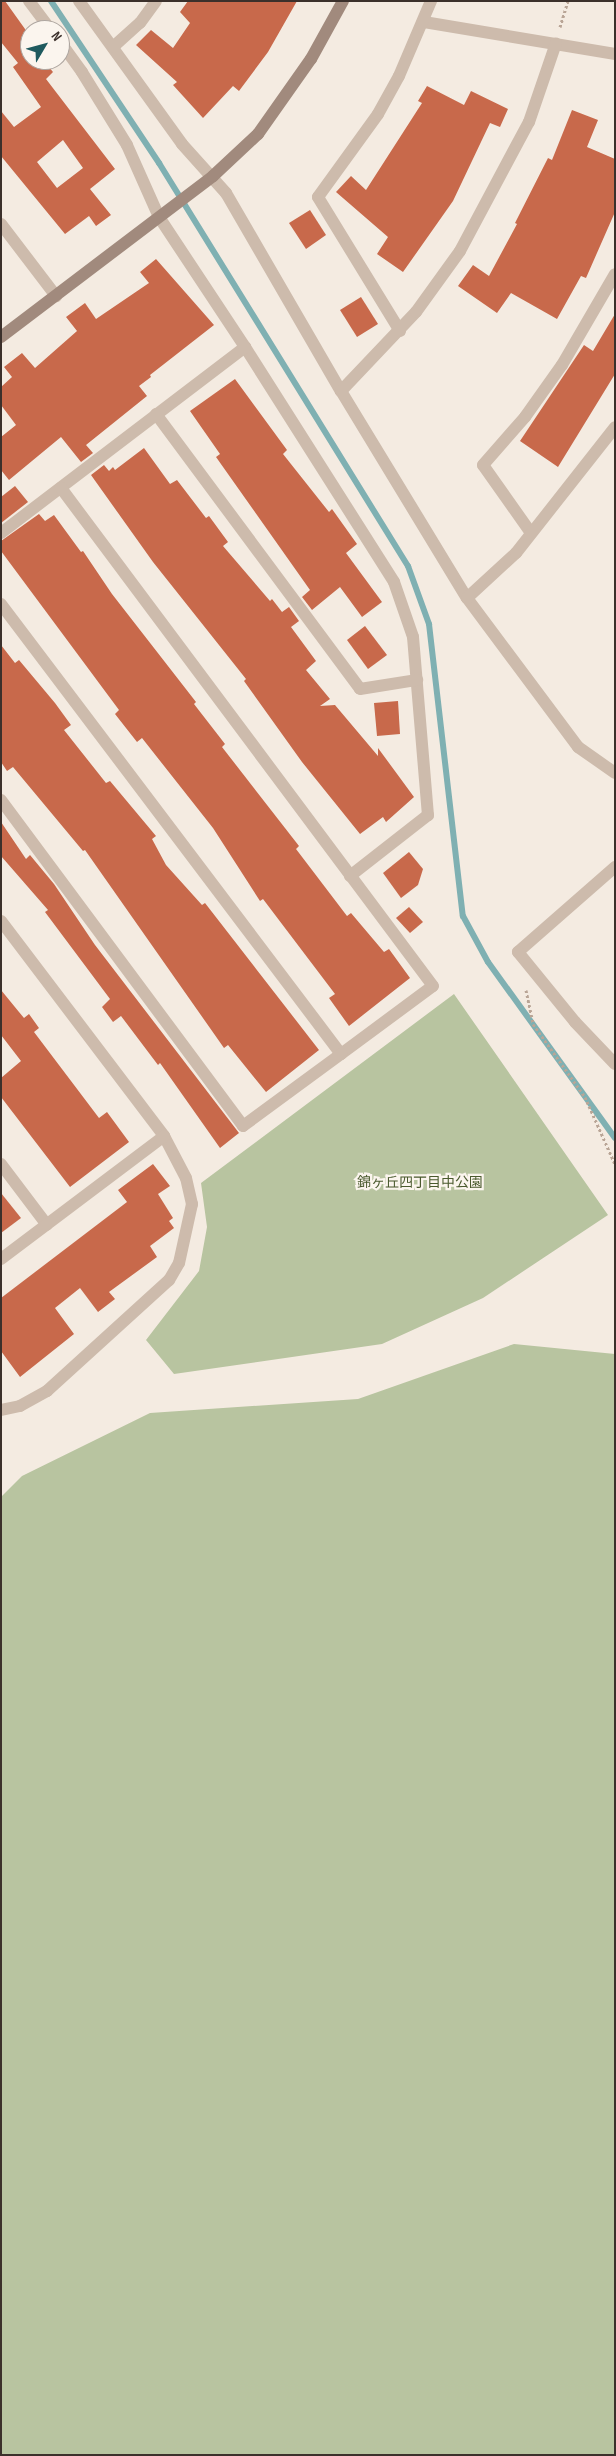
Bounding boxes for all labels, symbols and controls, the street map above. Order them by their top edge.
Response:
north arrow [20,20,70,70]
text: N [48,28,66,44]
park label: 錦ヶ丘四丁目中公園 [357,1175,483,1191]

